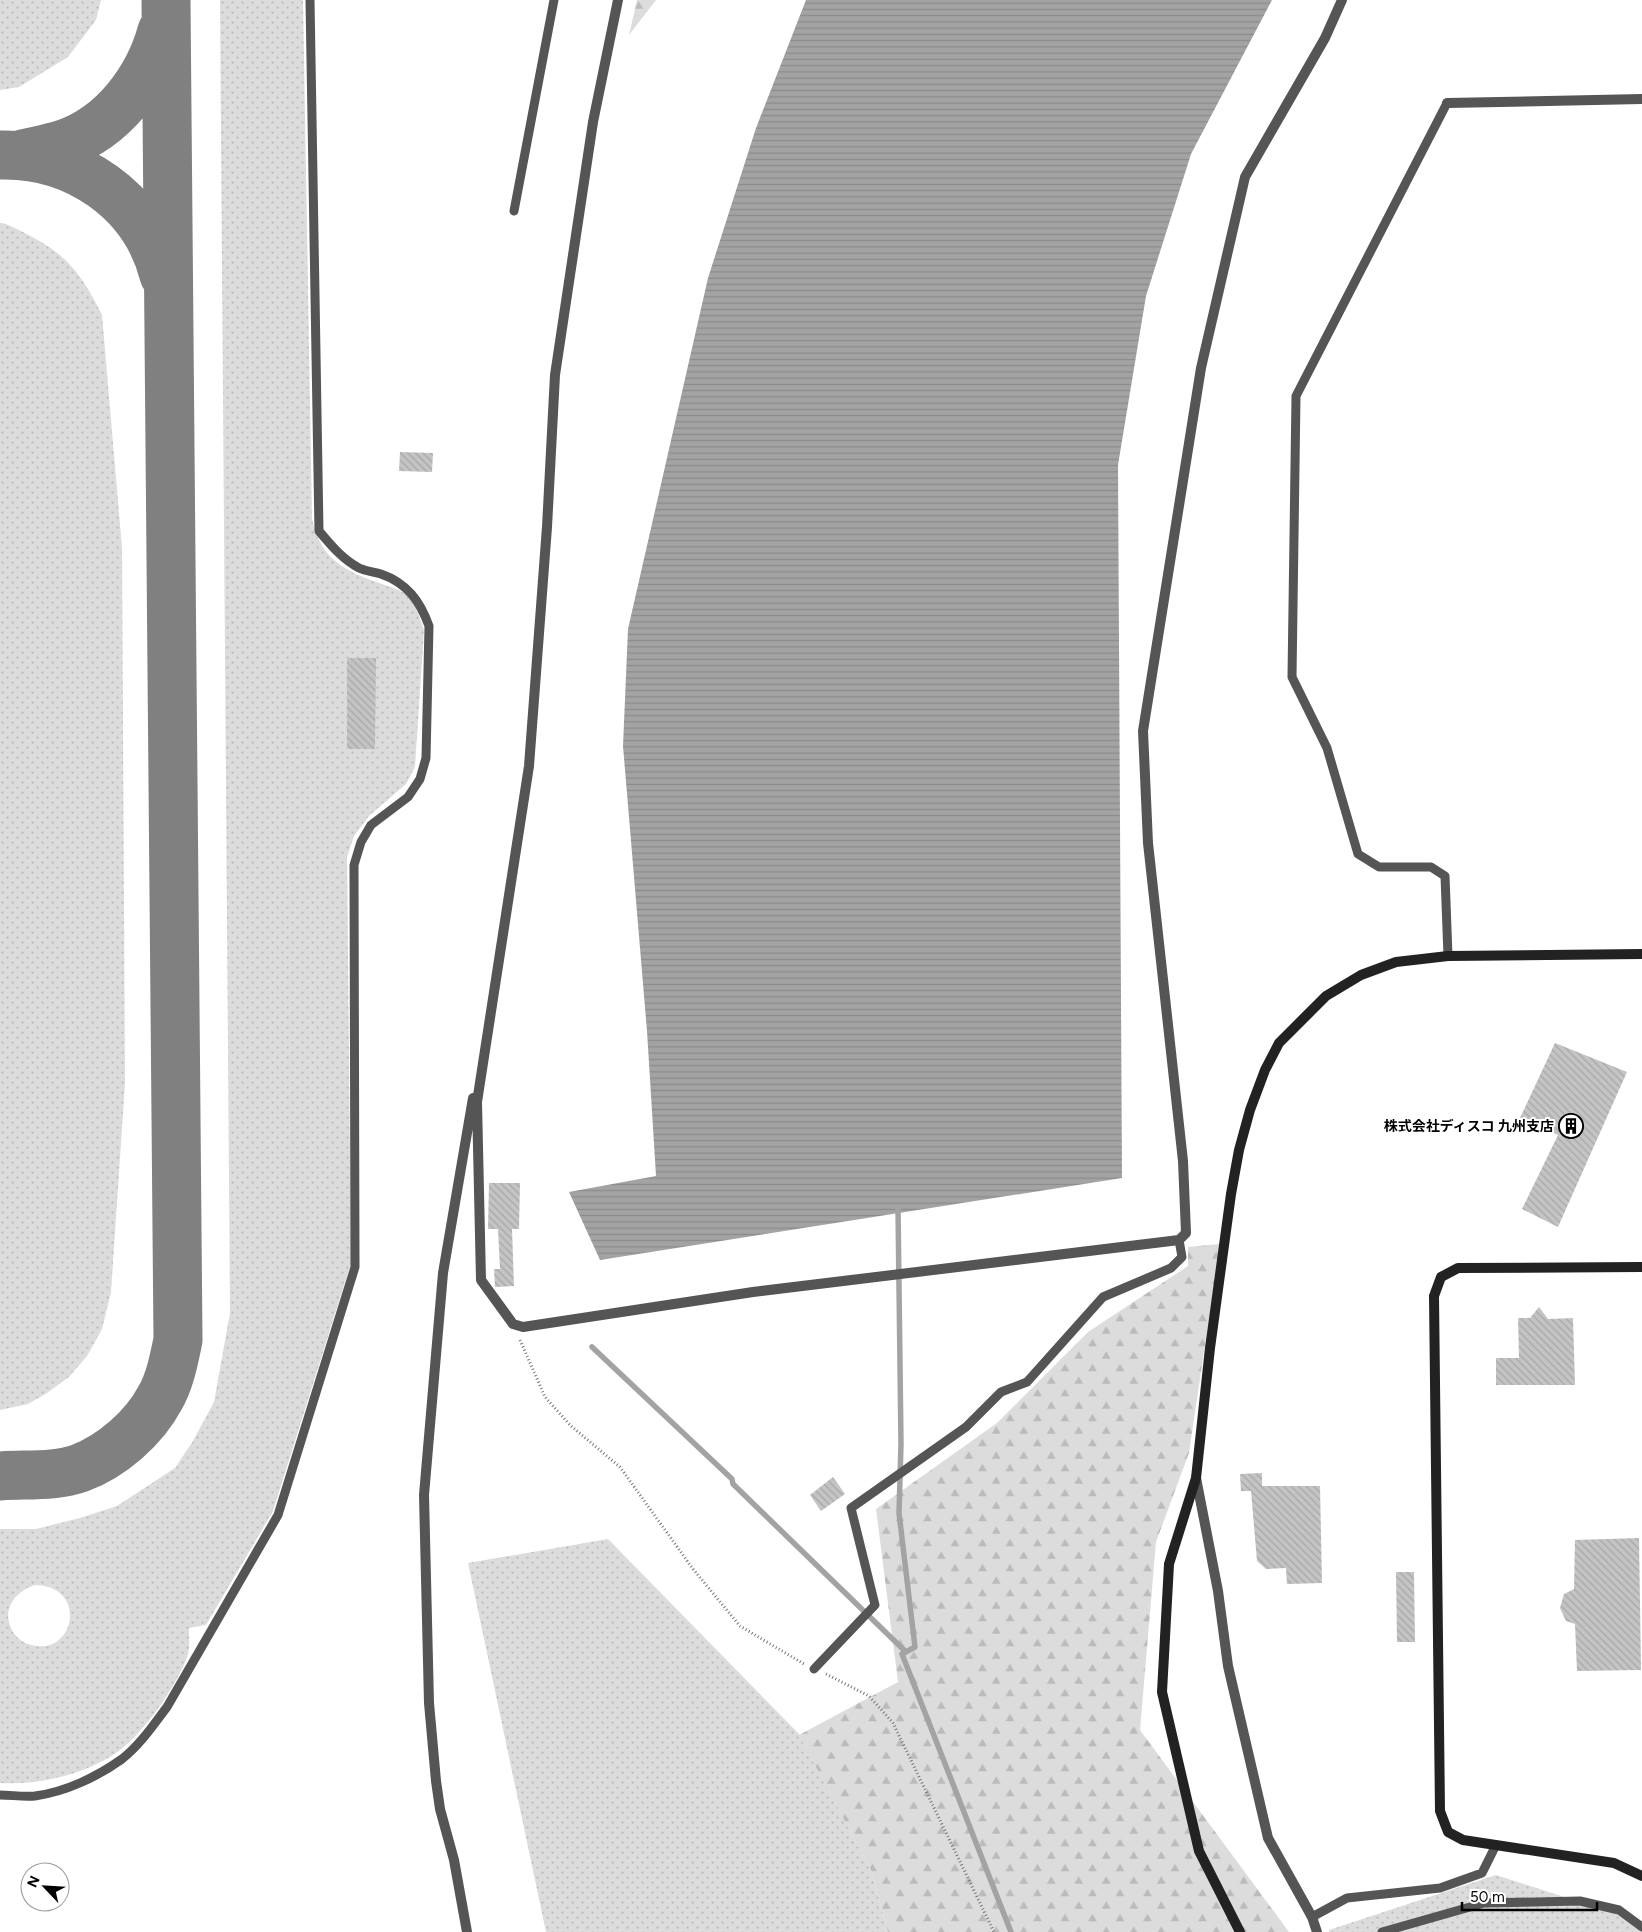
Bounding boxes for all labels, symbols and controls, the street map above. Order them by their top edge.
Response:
building icon: 株式会社ディスコ 九州支店 [1558,1113,1584,1139]
place label: 株式会社ディスコ 九州支店 [1384,1118,1554,1135]
north arrow [20,1862,70,1912]
text: N [24,1873,44,1890]
scale bar [1462,1880,1597,1912]
text: 50 m [1470,1888,1505,1906]

